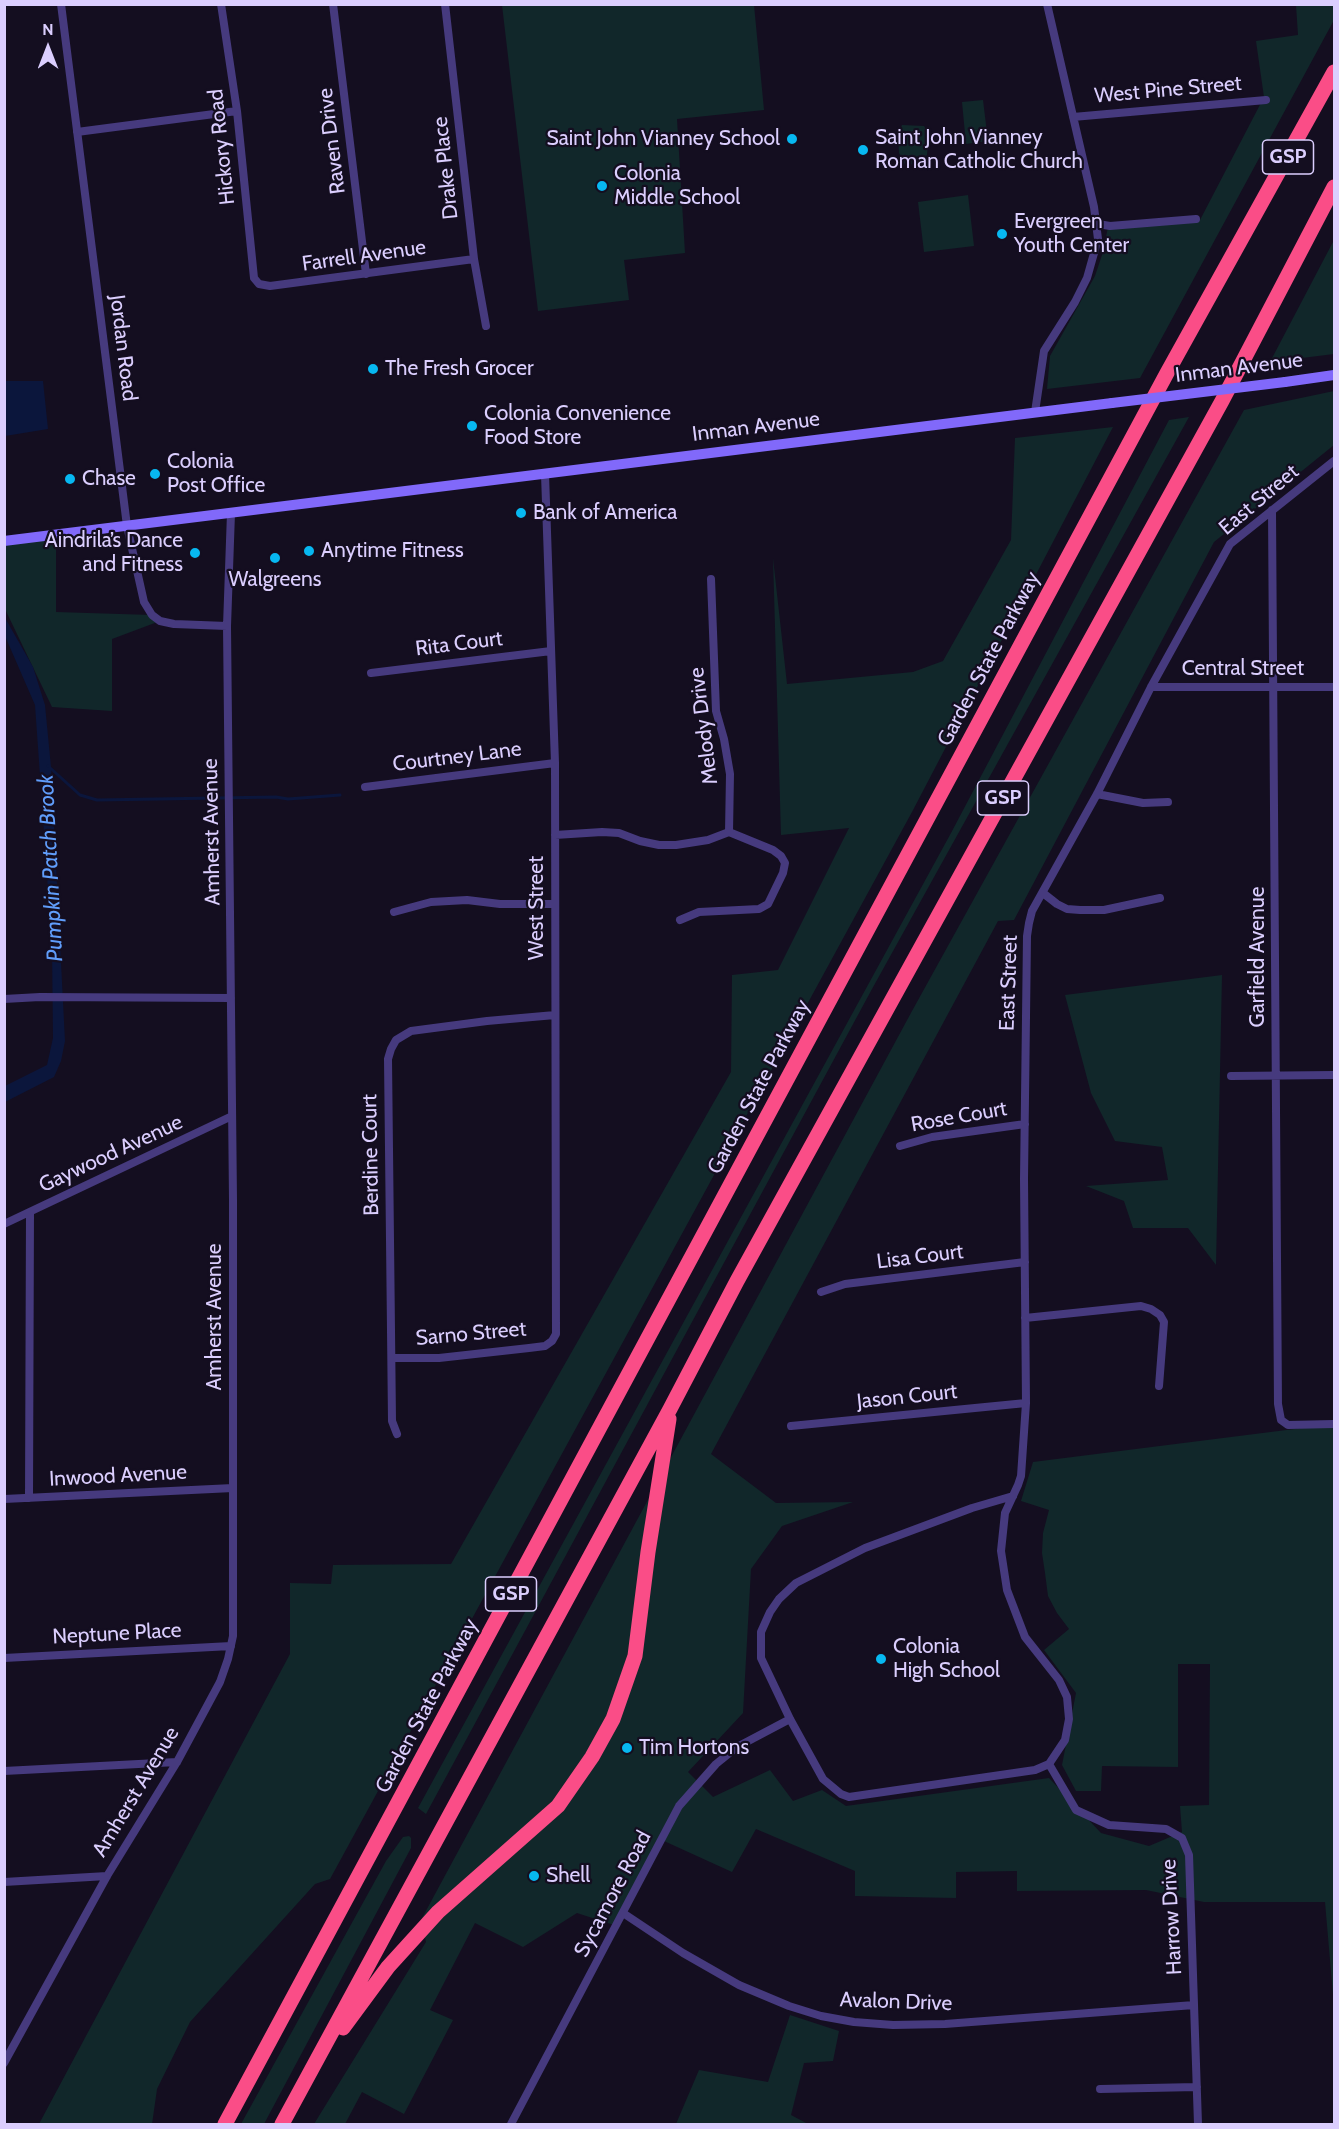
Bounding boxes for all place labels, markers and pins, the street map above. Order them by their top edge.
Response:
place label: Saint John Vianney Roman Catholic Church [875,125,1083,175]
place label: Saint John Vianney School [546,126,780,152]
marker: Saint John Vianney School [785,132,799,146]
marker: Saint John Vianney Roman Catholic Church [856,143,870,157]
place label: Colonia Middle School [614,161,740,211]
marker: Colonia Middle School [595,179,609,193]
place label: Evergreen Youth Center [1014,209,1129,259]
marker: Evergreen Youth Center [995,227,1009,241]
place label: The Fresh Grocer [385,356,534,382]
marker: The Fresh Grocer [366,362,380,376]
place label: Colonia Convenience Food Store [484,401,671,451]
marker: Colonia Convenience Food Store [465,419,479,433]
place label: Colonia Post Office [167,449,265,499]
place label: Chase [82,466,136,492]
marker: Colonia Post Office [148,467,162,481]
marker: Chase [63,472,77,486]
place label: Bank of America [533,500,677,526]
marker: Bank of America [514,506,528,520]
place label: Aindrila’s Dance and Fitness [45,528,183,578]
place label: Anytime Fitness [321,538,464,564]
marker: Anytime Fitness [302,544,316,558]
marker: Aindrila’s Dance and Fitness [188,546,202,560]
marker: Walgreens [268,551,282,565]
place label: Walgreens [229,567,321,593]
place label: Colonia High School [893,1634,1000,1684]
marker: Colonia High School [874,1652,888,1666]
place label: Tim Hortons [639,1735,749,1761]
marker: Tim Hortons [620,1741,634,1755]
place label: Shell [546,1863,590,1889]
marker: Shell [527,1869,541,1883]

